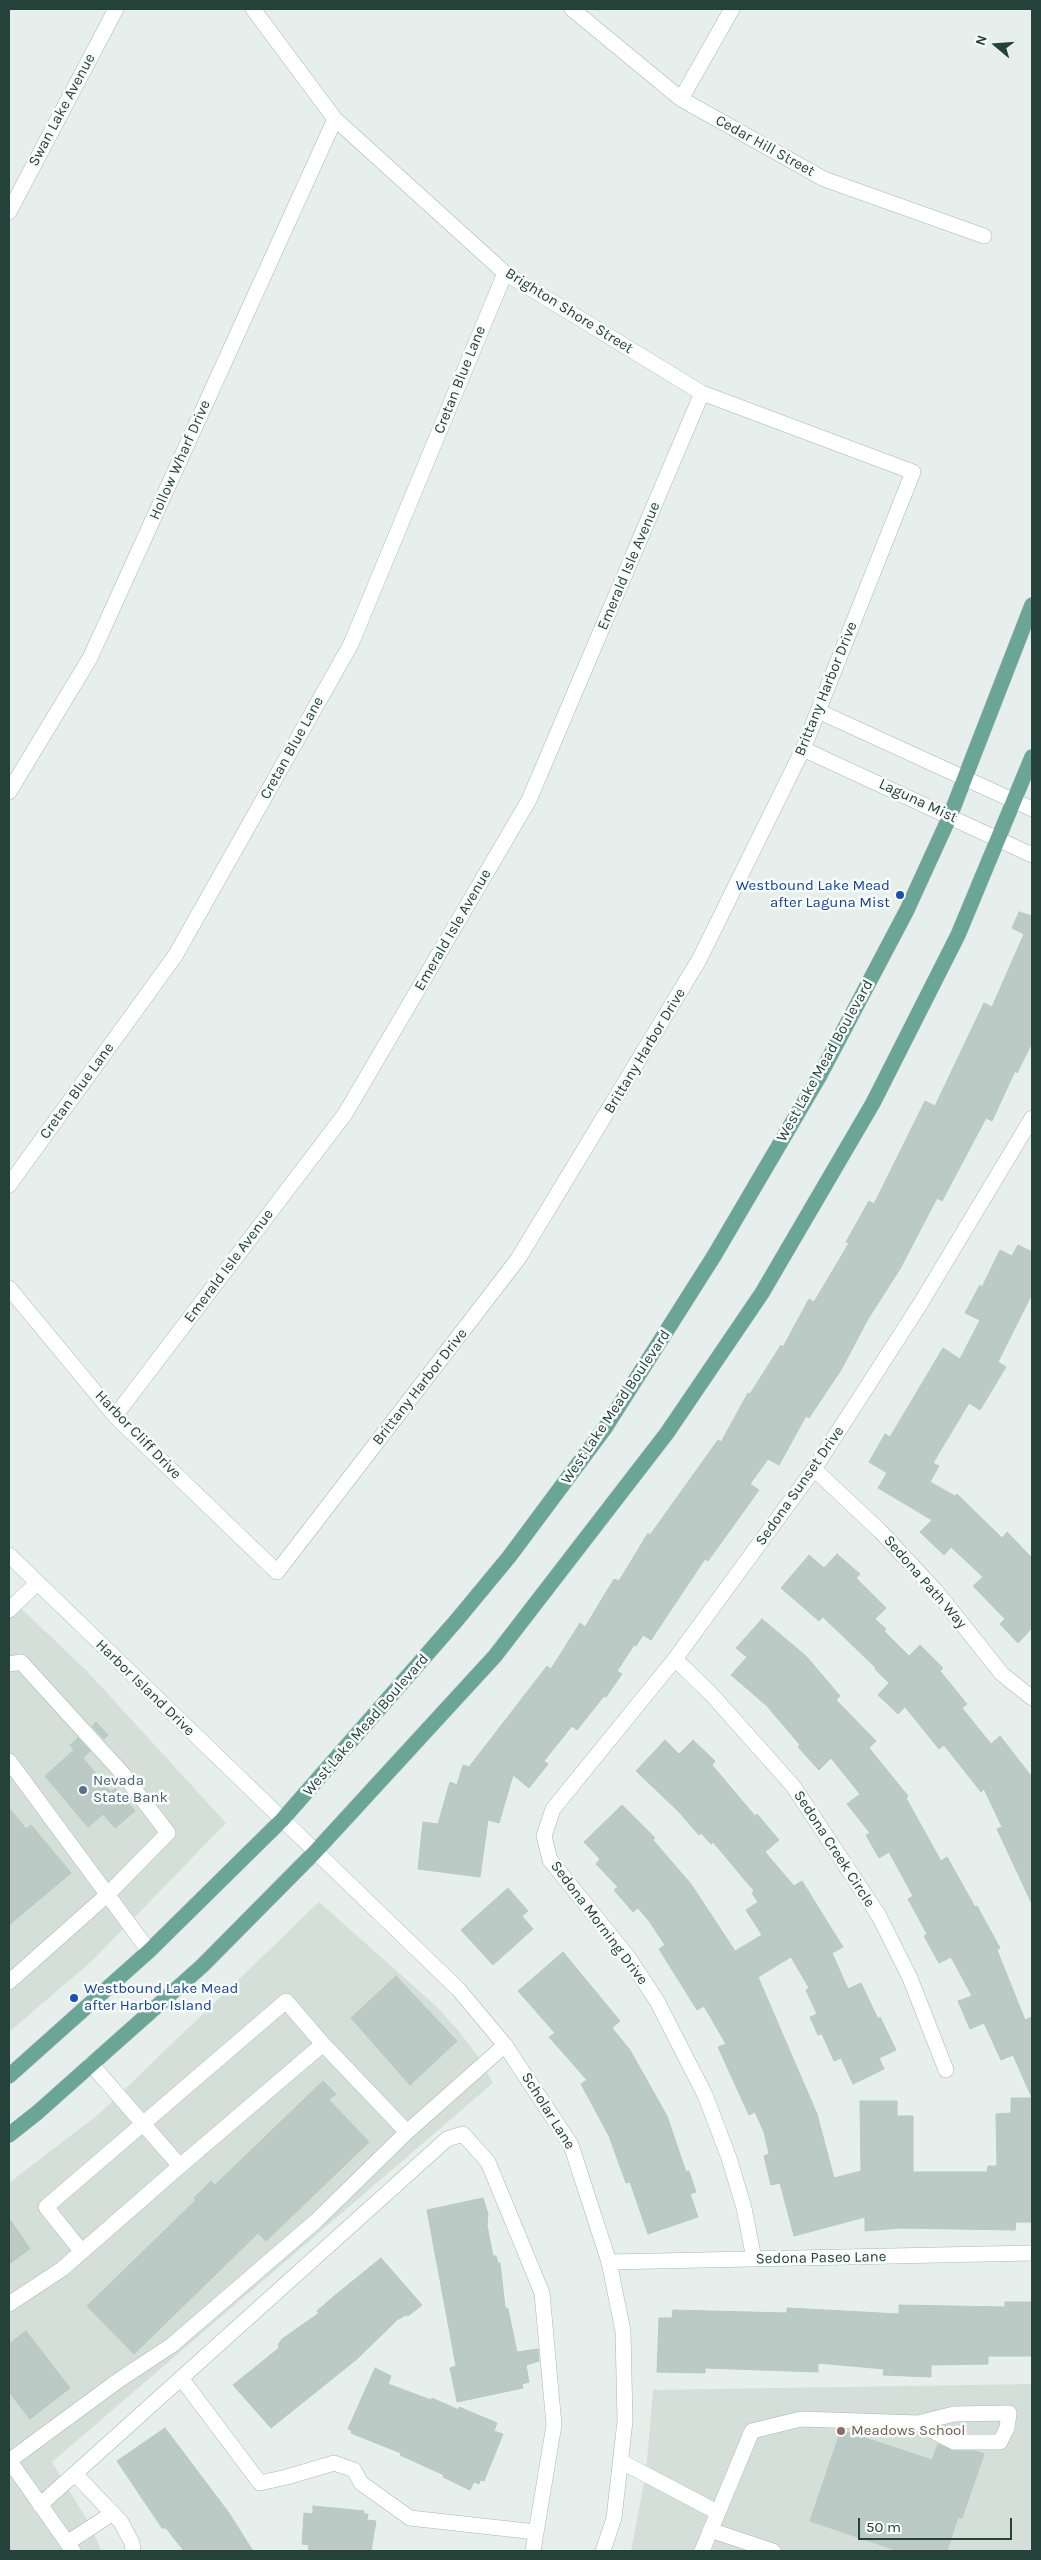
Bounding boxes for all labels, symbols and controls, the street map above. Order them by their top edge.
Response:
north arrow [971,20,1021,70]
text: N [972,33,991,48]
street label: Swan Lake Avenue [25,51,99,169]
street label: Cedar Hill Street [712,111,818,181]
street label: Brighton Shore Street [502,264,636,358]
street label: Cretan Blue Lane [430,323,490,437]
street label: Hollow Wharf Drive [146,397,214,523]
street label: Emerald Isle Avenue [594,499,664,633]
street label: Brittany Harbor Drive [791,619,861,759]
street label: Cretan Blue Lane [256,693,328,803]
street label: Laguna Mist [876,775,960,827]
street label: Emerald Isle Avenue [411,866,495,994]
place label: Westbound Lake Mead after Laguna Mist [736,877,890,912]
marker: Westbound Lake Mead after Laguna Mist [894,889,906,901]
street label: West Lake Mead Boulevard [773,977,877,1145]
street label: Brittany Harbor Drive [600,985,690,1117]
street label: Cretan Blue Lane [36,1039,118,1143]
street label: Emerald Isle Avenue [180,1206,278,1326]
street label: Brittany Harbor Drive [369,1325,471,1449]
street label: West Lake Mead Boulevard [558,1326,674,1488]
street label: Harbor Cliff Drive [91,1387,185,1483]
street label: Sedona Sunset Drive [752,1423,848,1549]
street label: Sedona Path Way [880,1532,970,1632]
street label: Harbor Island Drive [92,1636,198,1740]
street label: West Lake Mead Boulevard [299,1650,433,1800]
place label: Nevada State Bank [93,1772,168,1807]
marker: Nevada State Bank [77,1784,89,1796]
street label: Sedona Creek Circle [790,1787,878,1911]
street label: Sedona Morning Drive [546,1857,652,1989]
place label: Westbound Lake Mead after Harbor Island [84,1980,238,2015]
marker: Westbound Lake Mead after Harbor Island [68,1992,80,2004]
street label: Scholar Lane [517,2069,579,2153]
street label: Sedona Paseo Lane [756,2248,886,2268]
place label: Meadows School [851,2422,966,2440]
marker: Meadows School [835,2425,847,2437]
scale bar [861,2508,1015,2540]
text: 50 m [866,2518,901,2536]

